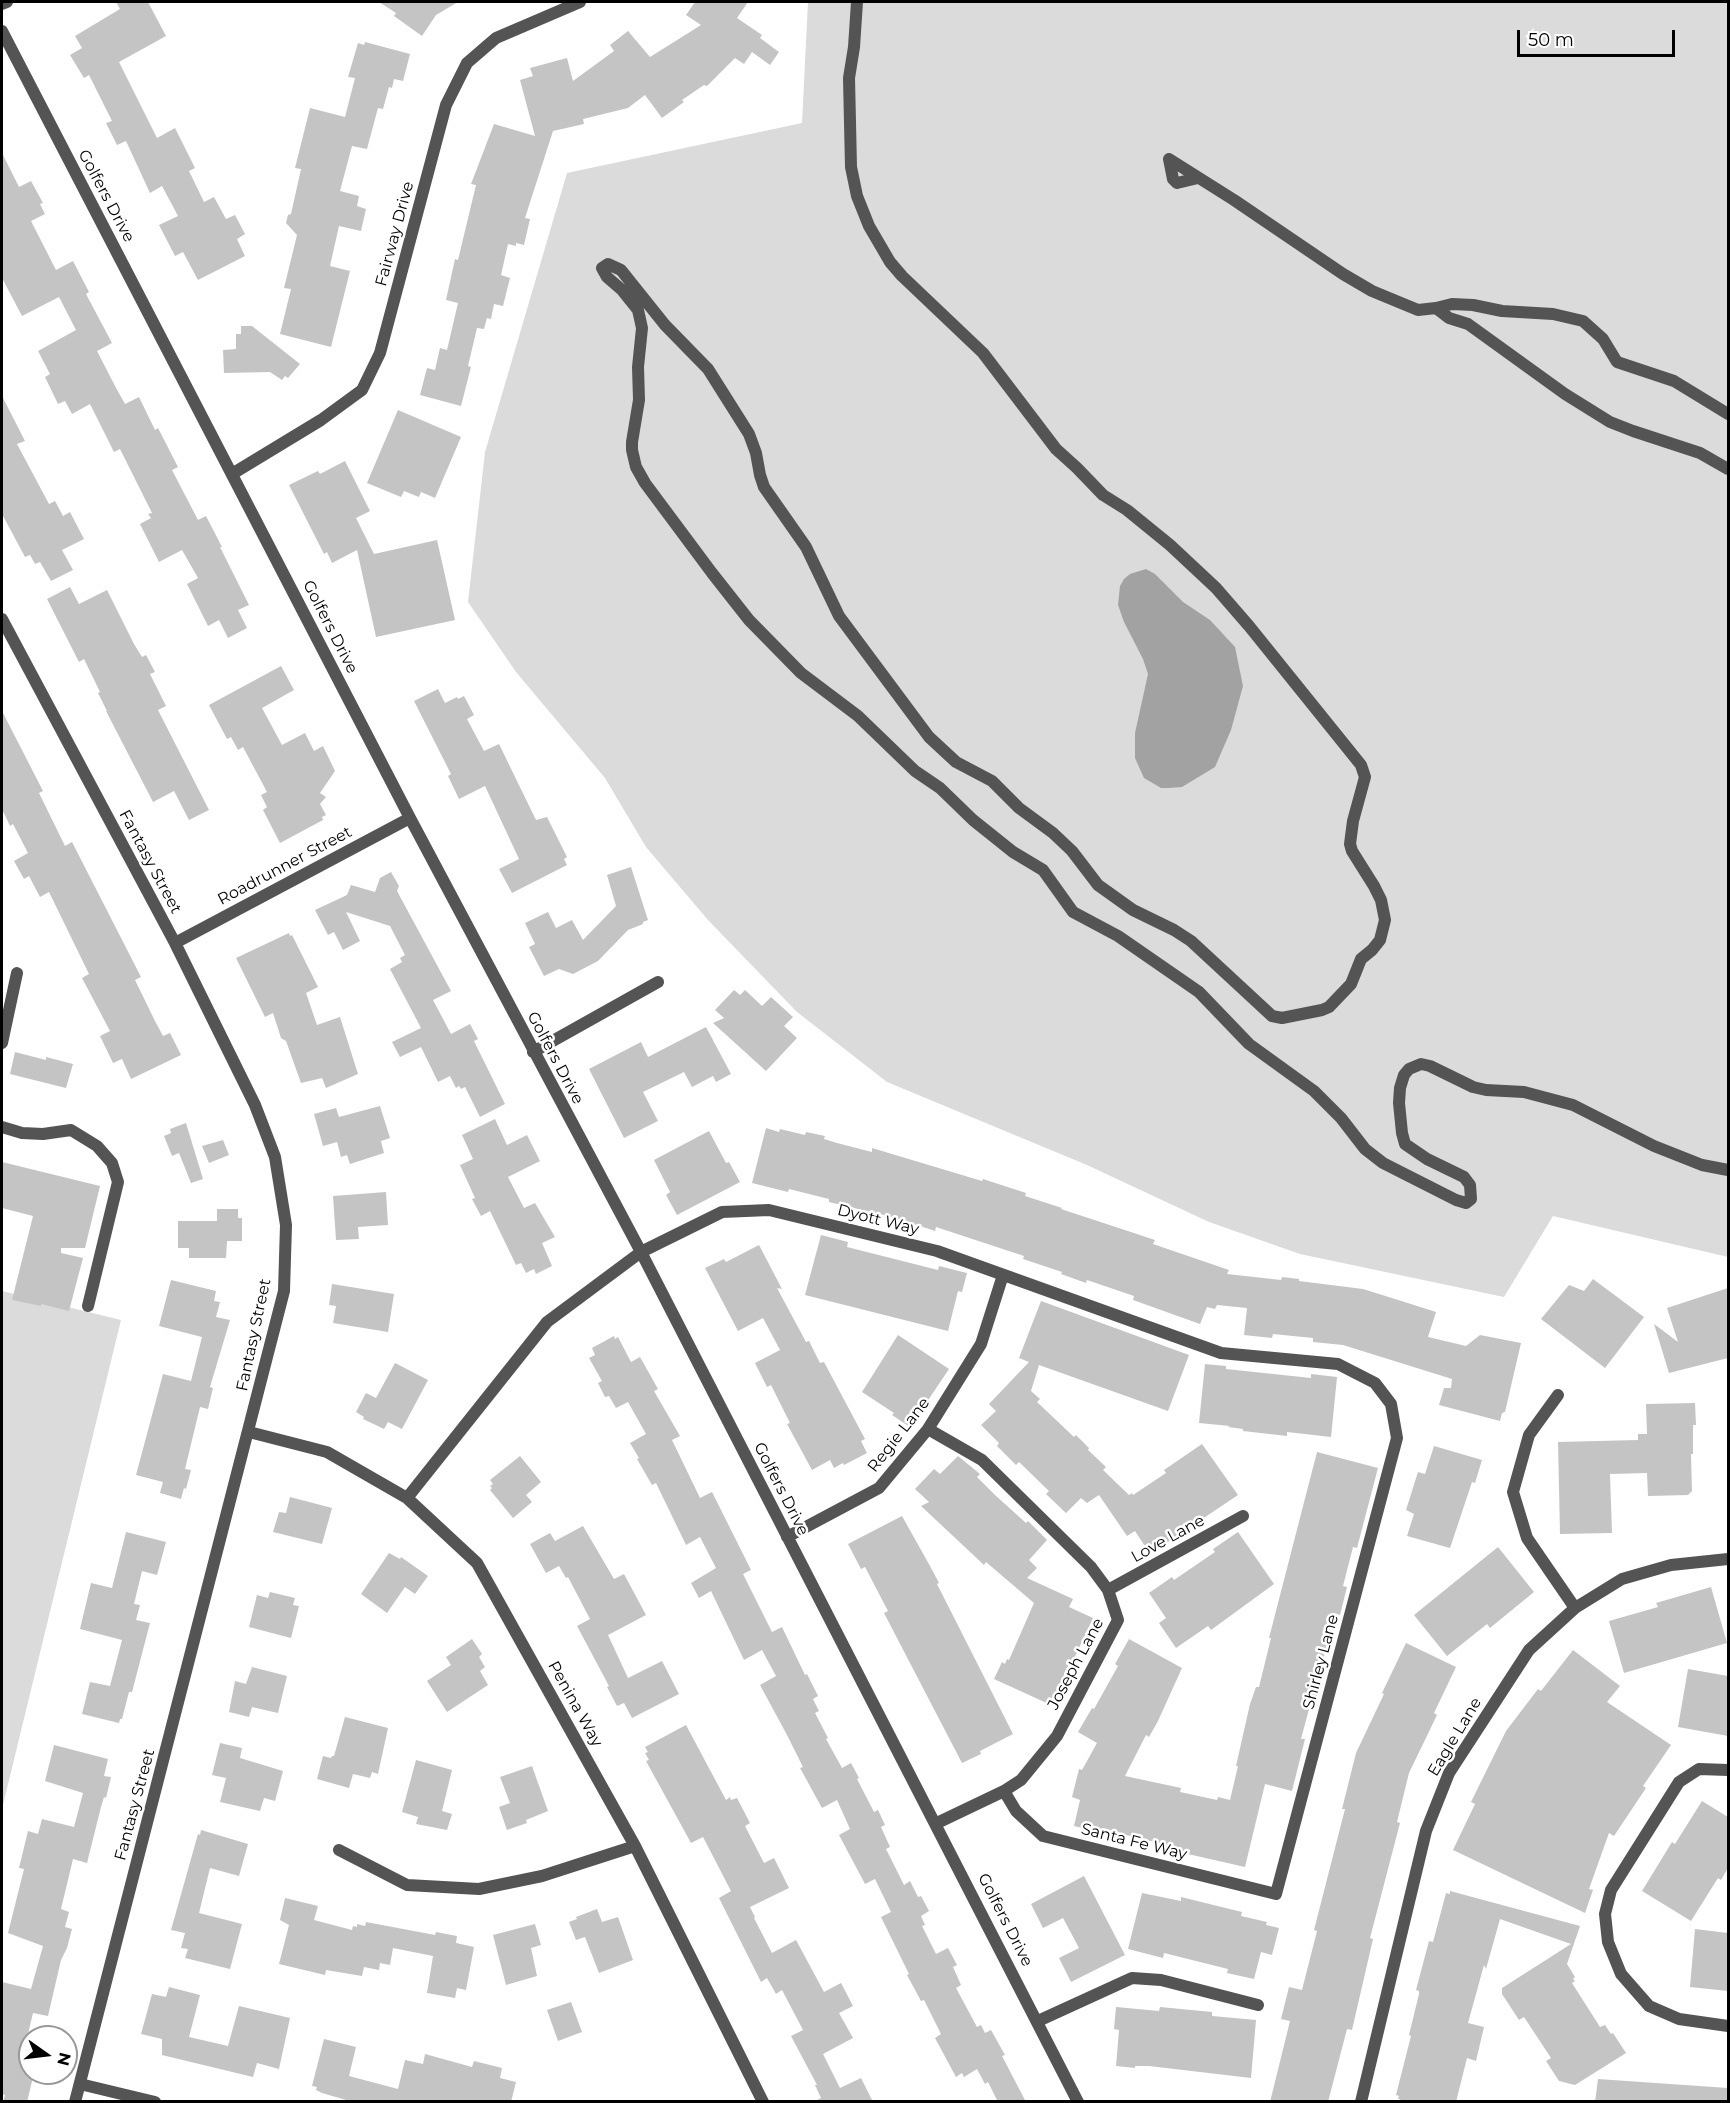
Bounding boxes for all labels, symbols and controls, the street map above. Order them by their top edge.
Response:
scale bar [1520,18,1678,56]
text: 50 m [1528,29,1574,51]
street label: Golfers Drive [74,146,138,246]
street label: Fairway Drive [372,179,418,289]
street label: Golfers Drive [298,577,362,677]
street label: Fantasy Street [115,807,185,917]
street label: Roadrunner Street [215,822,355,910]
street label: Golfers Drive [523,1008,587,1108]
street label: Dyott Way [835,1201,921,1239]
street label: Fantasy Street [233,1277,275,1393]
street label: Regie Lane [864,1394,934,1476]
street label: Golfers Drive [749,1439,813,1539]
street label: Love Lane [1128,1511,1208,1567]
street label: Shirley Lane [1299,1613,1343,1711]
street label: Joseph Lane [1044,1615,1108,1713]
street label: Penina Way [544,1658,606,1750]
street label: Eagle Lane [1424,1694,1486,1780]
street label: Fantasy Street [111,1747,159,1863]
street label: Santa Fe Way [1079,1820,1189,1864]
street label: Golfers Drive [973,1870,1037,1970]
north arrow [18,2025,78,2085]
text: N [53,2050,75,2068]

